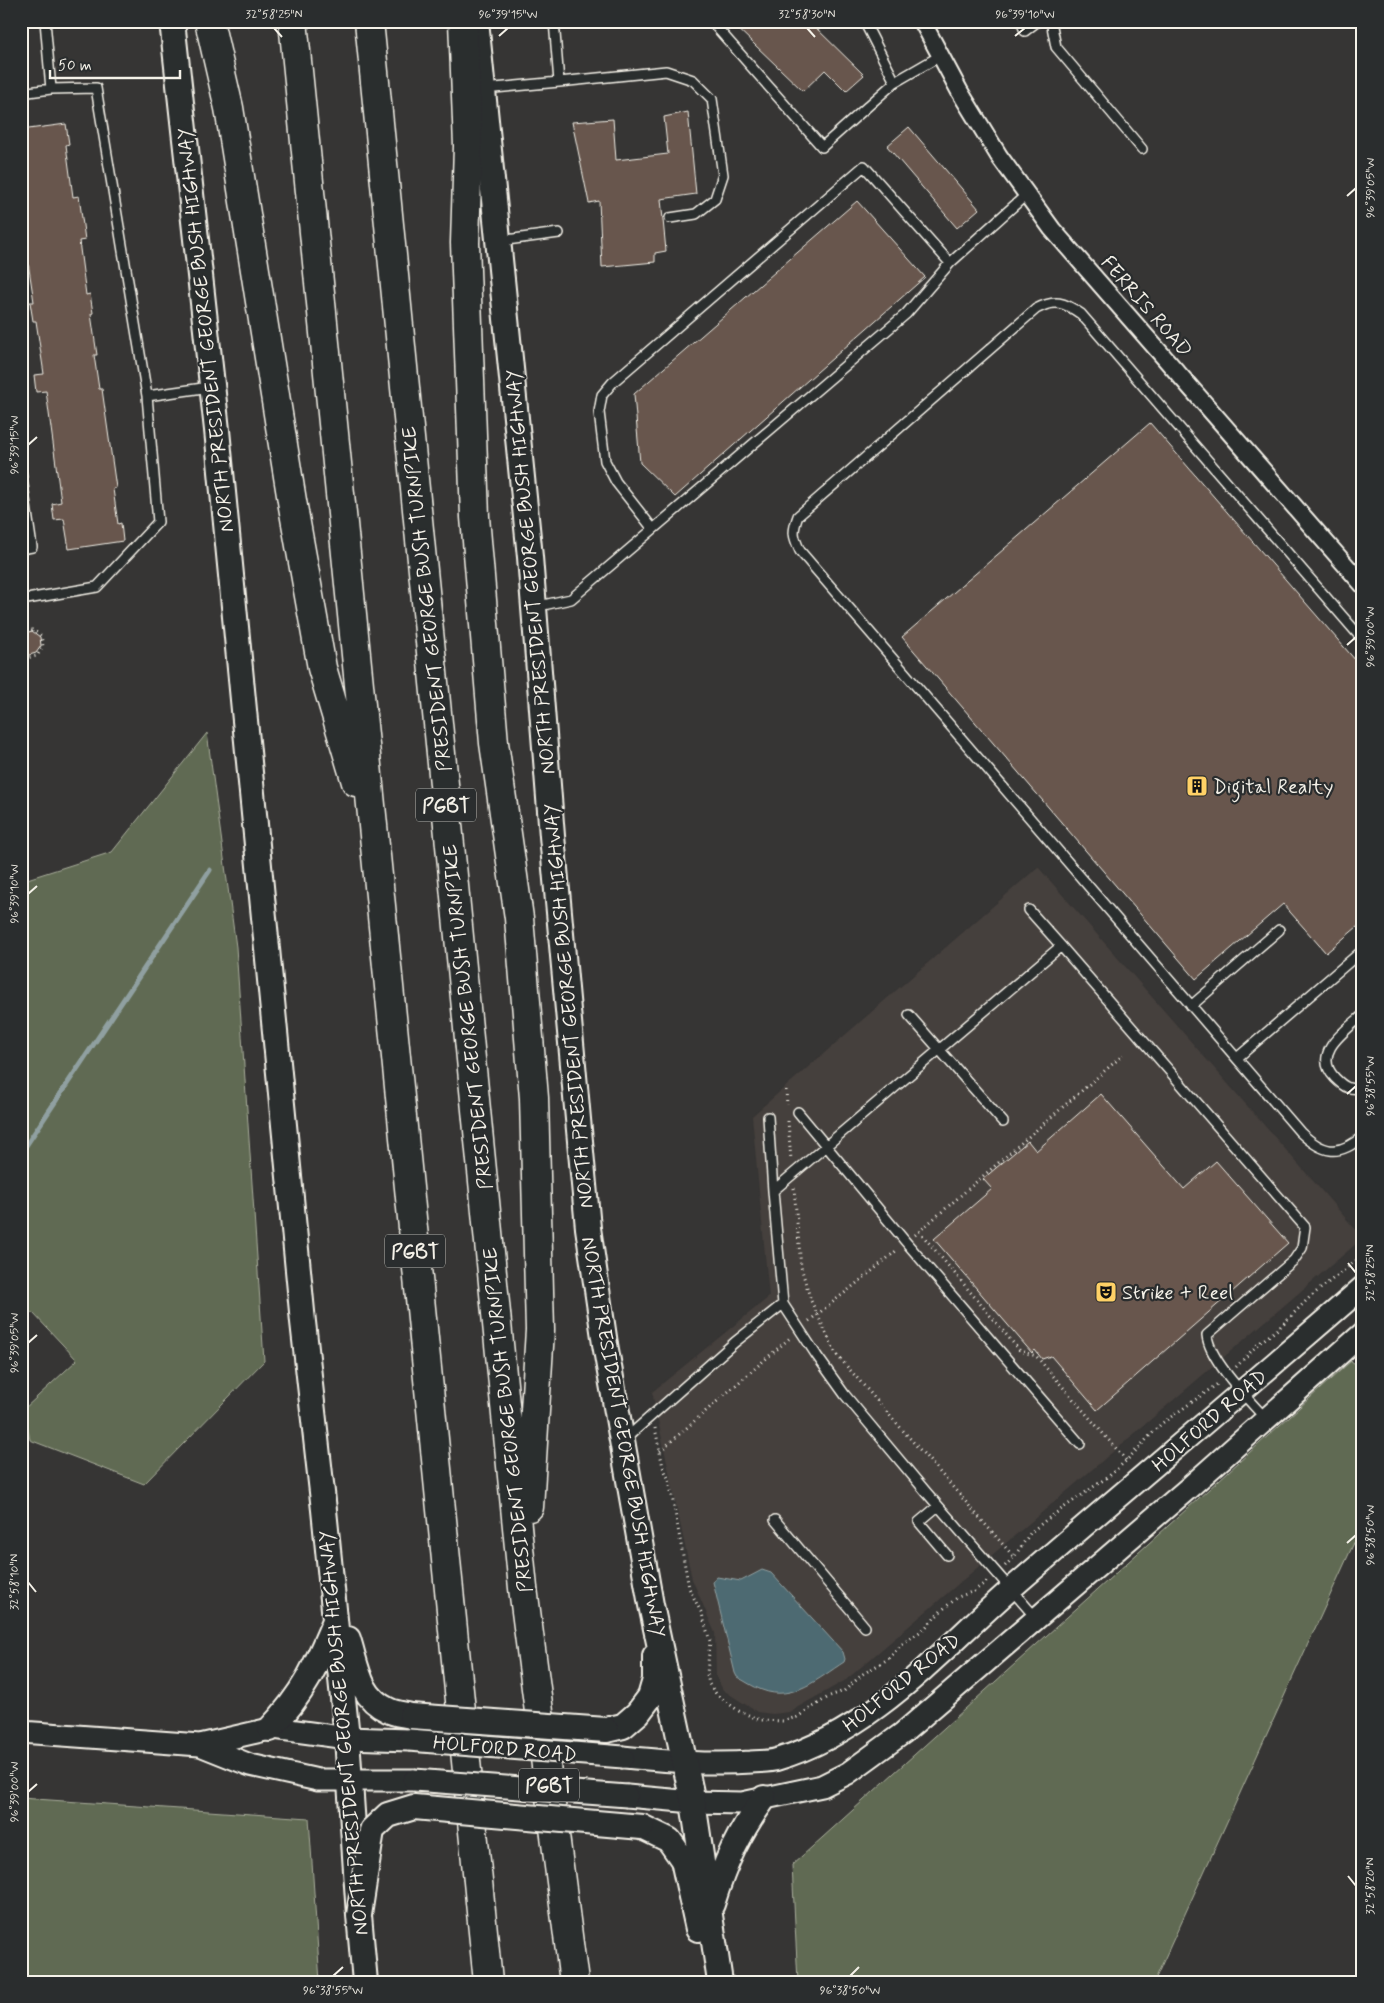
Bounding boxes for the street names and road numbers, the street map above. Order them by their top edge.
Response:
street label: NORTH PRESIDENT GEORGE BUSH HIGHWAY [172,126,241,533]
street label: FERRIS ROAD [1094,250,1198,364]
street label: NORTH PRESIDENT GEORGE BUSH HIGHWAY [500,368,563,776]
street label: PRESIDENT GEORGE BUSH TURNPIKE [396,425,459,773]
road number: PGBT [416,788,476,822]
street label: NORTH PRESIDENT GEORGE BUSH HIGHWAY [538,802,601,1210]
street label: PRESIDENT GEORGE BUSH TURNPIKE [437,843,500,1191]
road number: PGBT [385,1234,445,1268]
street label: NORTH PRESIDENT GEORGE BUSH HIGHWAY [574,1235,671,1640]
street label: PRESIDENT GEORGE BUSH TURNPIKE [477,1246,540,1594]
street label: HOLFORD ROAD [1147,1364,1273,1479]
street label: NORTH PRESIDENT GEORGE BUSH HIGHWAY [313,1529,376,1937]
street label: HOLFORD ROAD [837,1627,967,1739]
street label: HOLFORD ROAD [432,1730,578,1769]
road number: PGBT [519,1768,579,1802]

